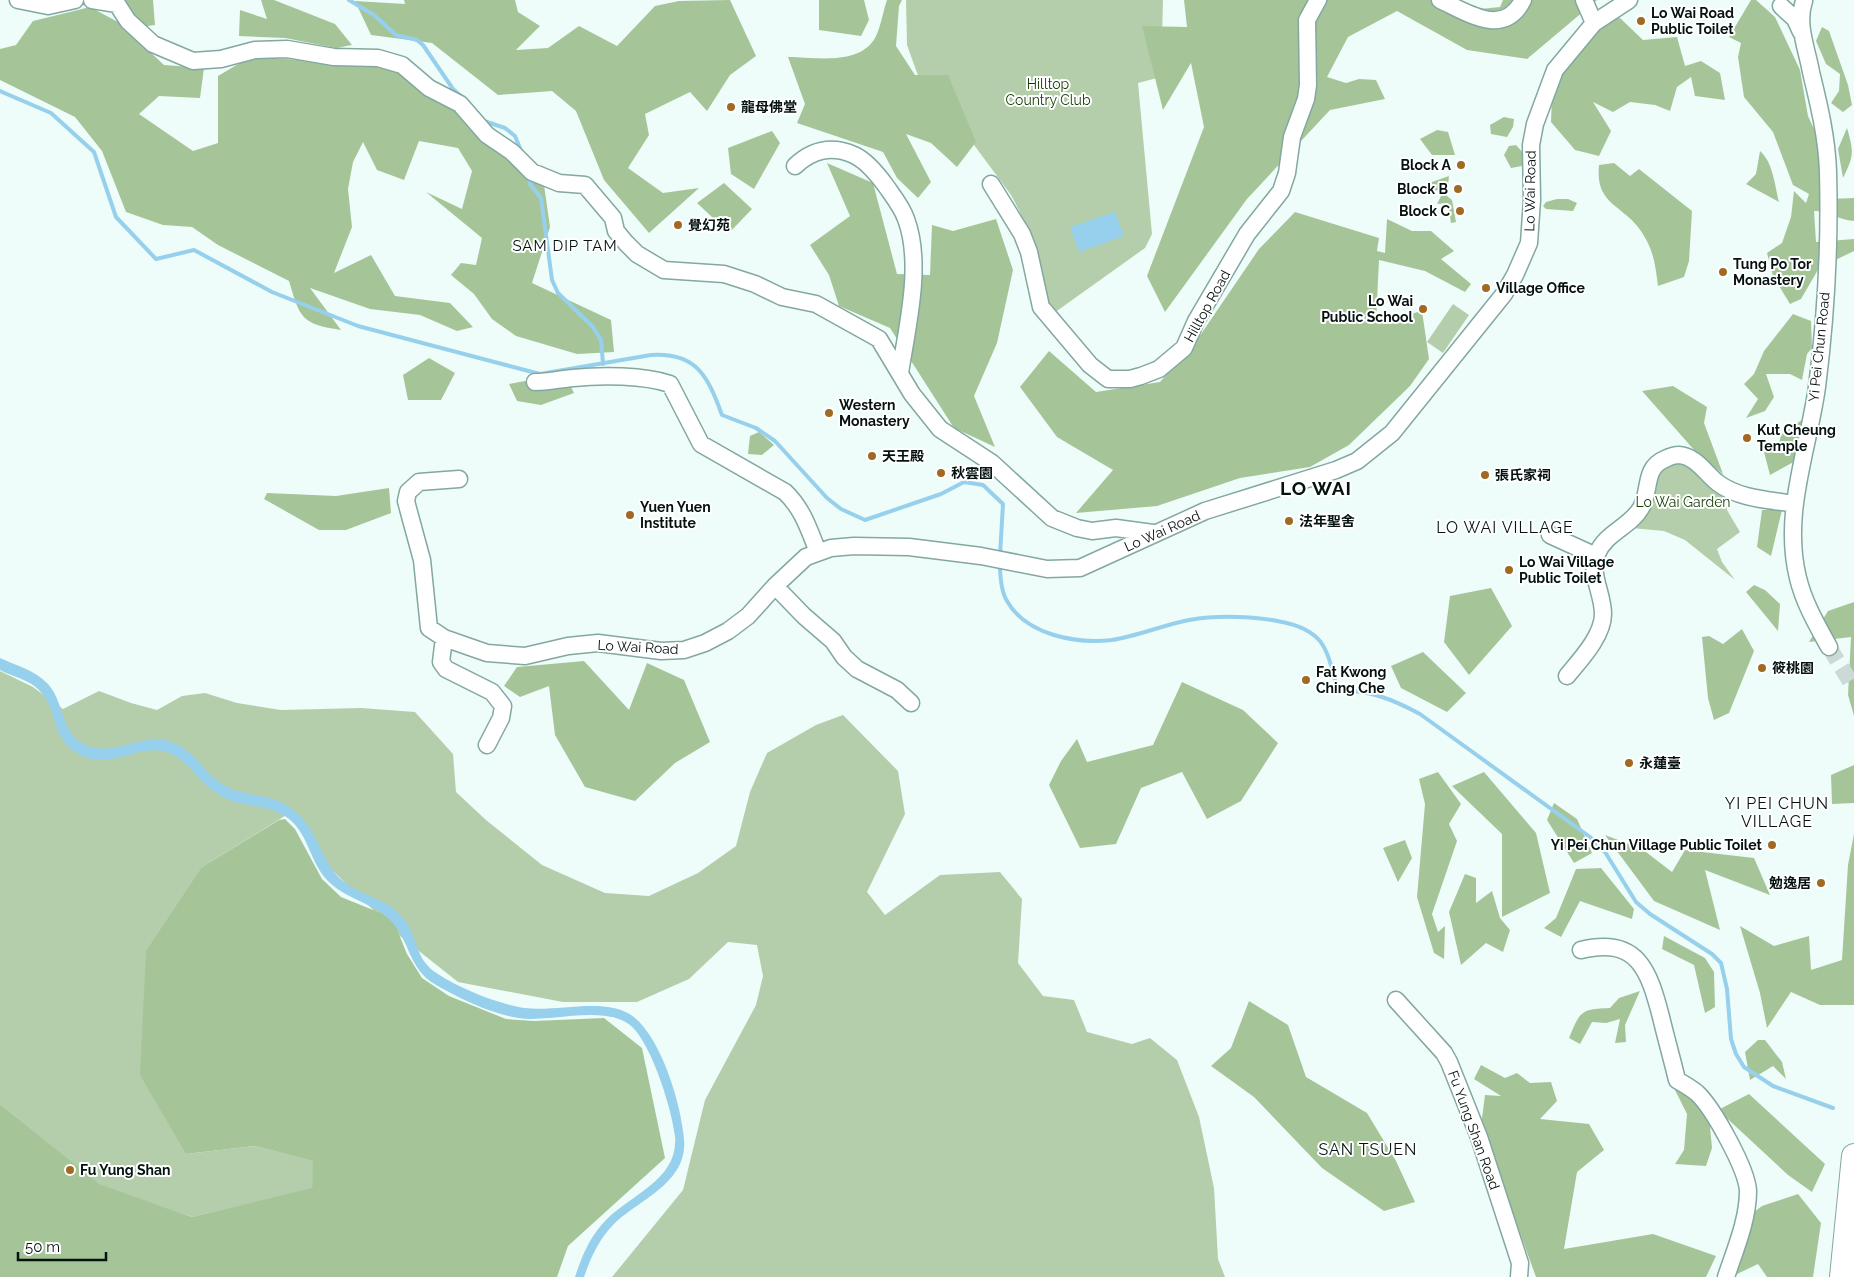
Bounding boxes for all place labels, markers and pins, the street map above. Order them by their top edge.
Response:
place label: Lo Wai Road Public Toilet [1651,5,1734,37]
marker: Lo Wai Road Public Toilet [1635,15,1647,27]
place label: 龍母佛堂 [741,99,797,115]
marker: 龍母佛堂 [725,101,737,113]
place label: Block A [1401,157,1452,173]
marker: Block A [1455,159,1467,171]
place label: Block B [1397,181,1448,197]
marker: Block B [1452,183,1464,195]
place label: Block C [1399,203,1450,219]
marker: Block C [1454,205,1466,217]
place label: 覺幻苑 [688,217,730,233]
marker: 覺幻苑 [672,219,684,231]
place label: Tung Po Tor Monastery [1733,256,1812,288]
marker: Tung Po Tor Monastery [1717,266,1729,278]
place label: Village Office [1496,280,1586,296]
marker: Village Office [1480,282,1492,294]
place label: Lo Wai Public School [1321,293,1414,325]
marker: Lo Wai Public School [1417,303,1429,315]
place label: Western Monastery [839,397,910,429]
marker: Western Monastery [823,407,835,419]
place label: Kut Cheung Temple [1757,422,1836,454]
marker: Kut Cheung Temple [1741,432,1753,444]
place label: 天王殿 [882,448,924,464]
marker: 天王殿 [866,450,878,462]
place label: 秋雲園 [951,465,993,481]
marker: 秋雲園 [935,467,947,479]
place label: 張氏家祠 [1495,467,1551,483]
marker: 張氏家祠 [1479,469,1491,481]
place label: Yuen Yuen Institute [640,499,711,531]
marker: Yuen Yuen Institute [624,509,636,521]
place label: 法年聖舍 [1299,513,1355,529]
marker: 法年聖舍 [1283,515,1295,527]
place label: Lo Wai Village Public Toilet [1519,554,1615,586]
marker: Lo Wai Village Public Toilet [1503,564,1515,576]
place label: 筱桃園 [1772,660,1814,676]
marker: 筱桃園 [1756,662,1768,674]
place label: Fat Kwong Ching Che [1316,664,1386,696]
marker: Fat Kwong Ching Che [1300,674,1312,686]
place label: 永蓮臺 [1639,755,1681,771]
marker: 永蓮臺 [1623,757,1635,769]
place label: Yi Pei Chun Village Public Toilet [1551,837,1763,853]
marker: Yi Pei Chun Village Public Toilet [1766,839,1778,851]
place label: 勉逸居 [1769,875,1811,891]
marker: 勉逸居 [1815,877,1827,889]
place label: Fu Yung Shan [80,1162,171,1178]
marker: Fu Yung Shan [64,1164,76,1176]

